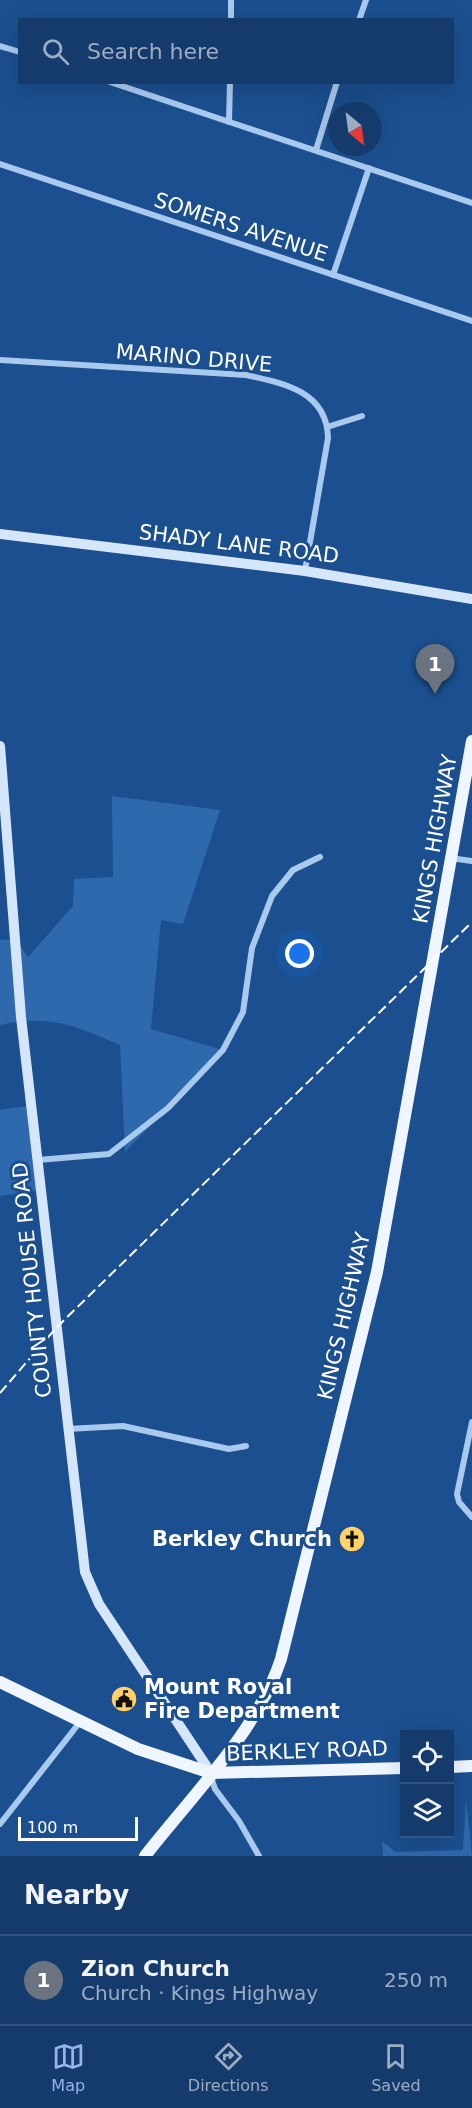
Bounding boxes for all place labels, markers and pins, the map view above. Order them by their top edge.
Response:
pin: 1 [416,644,454,694]
church icon: Berkley Church [337,1524,367,1554]
place label: Berkley Church [152,1527,332,1551]
place label: Mount Royal Fire Department [144,1675,340,1723]
public building icon: Mount Royal Fire Department [109,1684,139,1714]

